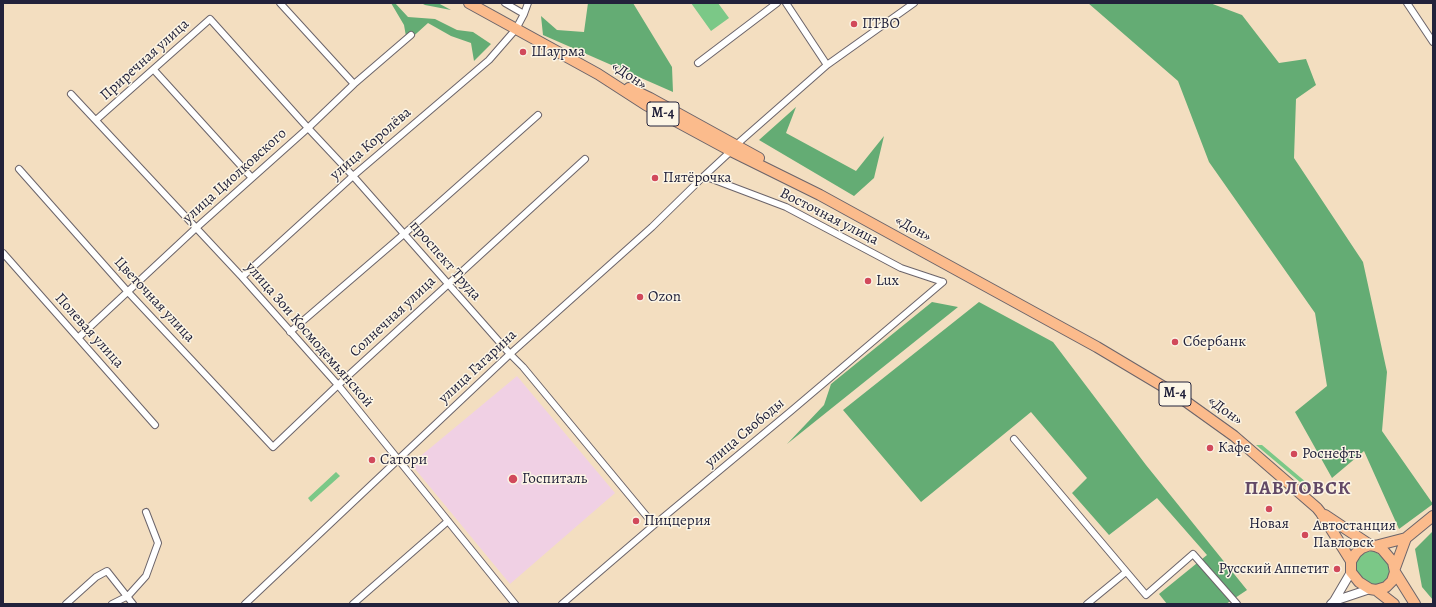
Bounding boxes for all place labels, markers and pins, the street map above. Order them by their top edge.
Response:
place label: ПТВО [862,15,900,33]
marker: ПТВО [849,19,859,29]
place label: Шаурма [531,43,585,61]
marker: Шаурма [518,47,528,57]
place label: Пятёрочка [663,169,731,187]
marker: Пятёрочка [650,173,660,183]
place label: Lux [876,272,899,290]
marker: Lux [863,276,873,286]
place label: Ozon [648,288,681,306]
marker: Ozon [635,292,645,302]
place label: Сбербанк [1183,333,1246,351]
marker: Сбербанк [1170,337,1180,347]
place label: Кафе [1218,439,1250,457]
marker: Кафе [1205,443,1215,453]
place label: Роснефть [1302,445,1362,463]
marker: Роснефть [1289,449,1299,459]
place label: Сатори [380,451,427,469]
marker: Сатори [367,455,377,465]
place label: Госпиталь [522,470,587,488]
marker: Госпиталь [507,473,519,485]
marker: Новая [1264,504,1274,514]
place label: Пиццерия [644,512,711,530]
place label: Новая [1249,515,1289,533]
marker: Пиццерия [631,516,641,526]
place label: Автостанция Павловск [1313,517,1396,552]
marker: Автостанция Павловск [1300,530,1310,540]
place label: Русский Аппетит [1218,560,1329,578]
marker: Русский Аппетит [1332,564,1342,574]

